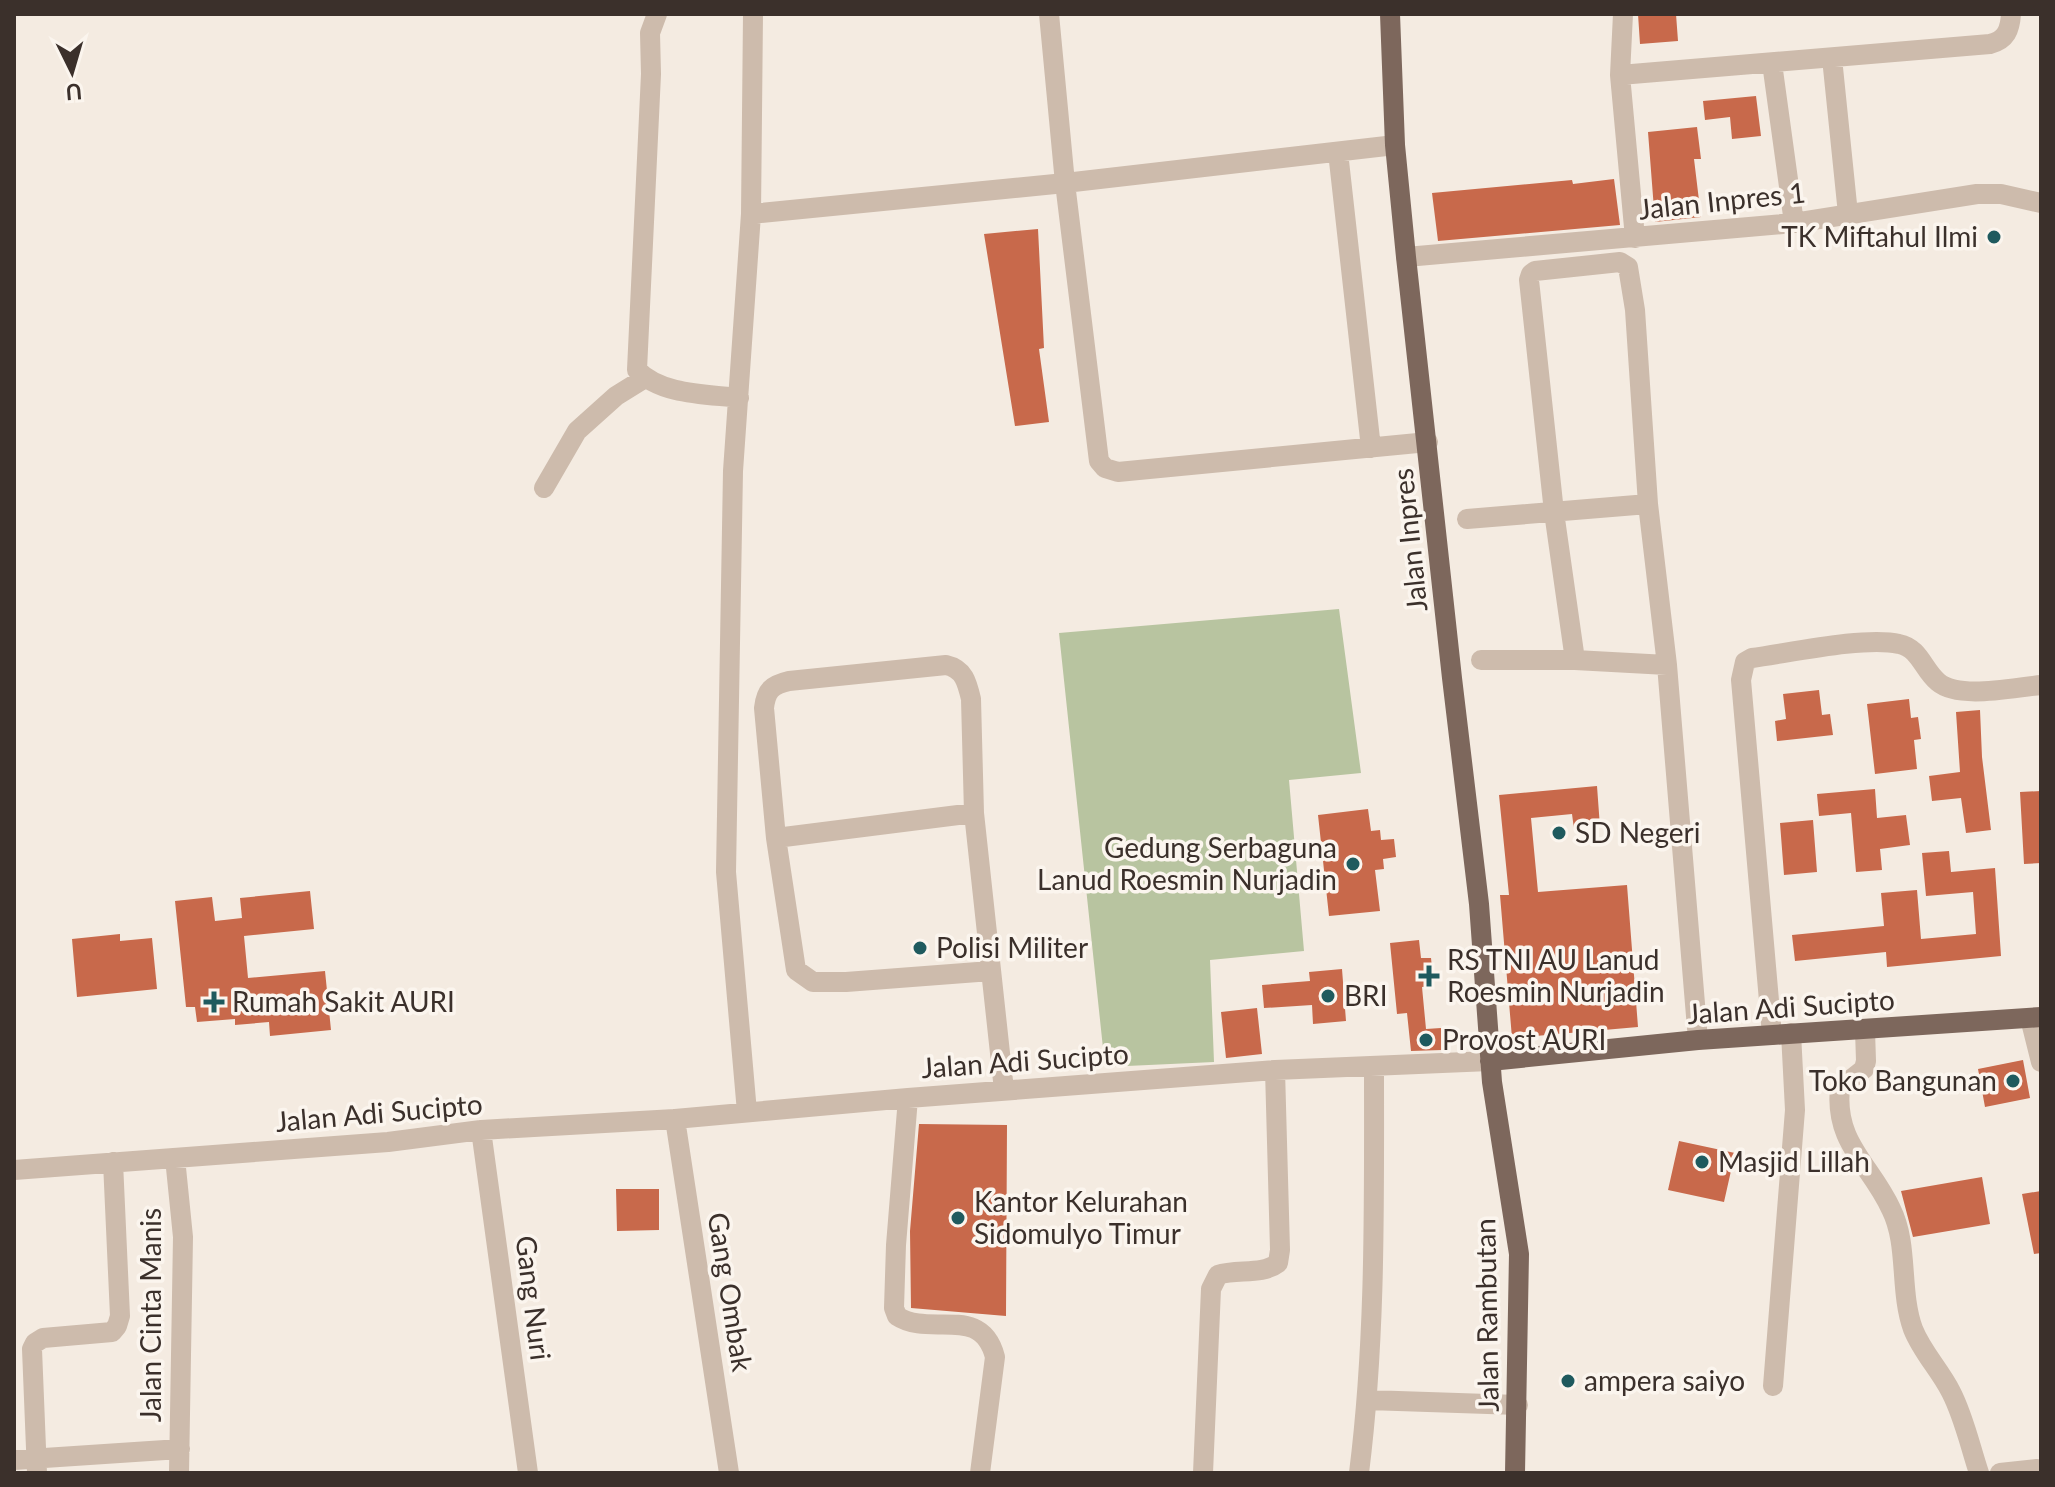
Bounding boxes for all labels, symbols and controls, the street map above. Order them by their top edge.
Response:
north arrow [32,32,112,112]
text: U [64,78,83,107]
street label: Jalan Inpres 1 [1637,174,1807,226]
place label: TK Miftahul Ilmi [1781,219,1978,253]
marker: TK Miftahul Ilmi [1985,228,2003,246]
street label: Jalan Inpres [1385,467,1433,613]
place label: SD Negeri [1575,815,1700,849]
marker: SD Negeri [1550,824,1568,842]
place label: Gedung Serbaguna Lanud Roesmin Nurjadin [1037,830,1337,896]
marker: Gedung Serbaguna Lanud Roesmin Nurjadin [1344,855,1362,873]
place label: Polisi Militer [936,930,1088,964]
marker: Polisi Militer [911,939,929,957]
place label: RS TNI AU Lanud Roesmin Nurjadin [1447,942,1665,1008]
marker: RS TNI AU Lanud Roesmin Nurjadin [1418,965,1440,987]
place label: BRI [1344,978,1387,1012]
street label: Jalan Adi Sucipto [1686,982,1896,1030]
place label: Rumah Sakit AURI [232,984,455,1018]
marker: BRI [1319,987,1337,1005]
marker: Rumah Sakit AURI [203,991,225,1013]
place label: Provost AURI [1442,1022,1606,1056]
marker: Provost AURI [1417,1031,1435,1049]
street label: Jalan Adi Sucipto [920,1036,1130,1084]
place label: Toko Bangunan [1809,1063,1997,1097]
marker: Toko Bangunan [2004,1072,2022,1090]
street label: Jalan Adi Sucipto [274,1086,484,1138]
place label: Masjid Lillah [1718,1144,1870,1178]
marker: Masjid Lillah [1693,1153,1711,1171]
place label: Kantor Kelurahan Sidomulyo Timur [974,1184,1188,1250]
street label: Jalan Cinta Manis [133,1208,167,1422]
marker: Kantor Kelurahan Sidomulyo Timur [949,1209,967,1227]
street label: Gang Ombak [702,1210,760,1375]
street label: Jalan Rambutan [1467,1218,1505,1412]
street label: Gang Nuri [509,1234,559,1362]
place label: ampera saiyo [1584,1363,1745,1397]
marker: ampera saiyo [1559,1372,1577,1390]

